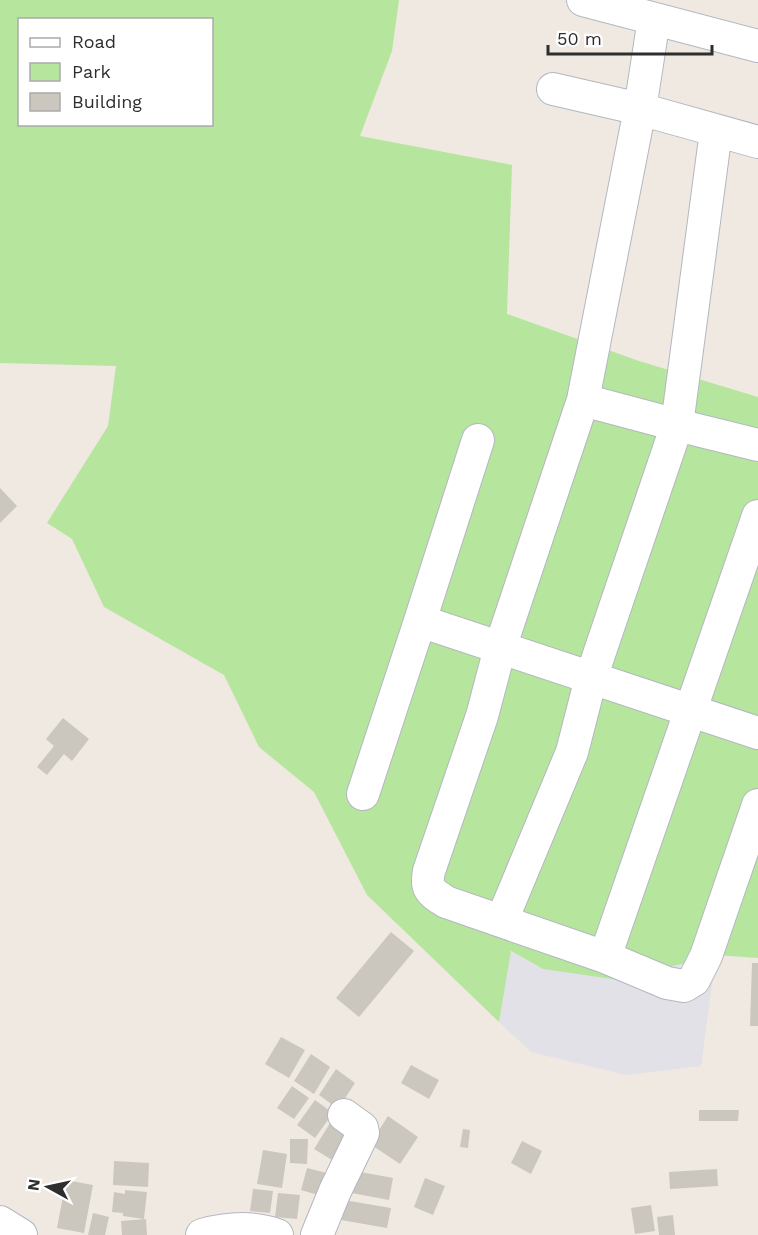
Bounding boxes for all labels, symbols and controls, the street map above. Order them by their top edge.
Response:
legend [18,18,213,126]
scale bar [548,18,712,56]
text: 50 m [557,28,602,49]
text: Road [72,31,116,52]
text: Park [72,61,111,82]
text: Building [72,91,142,112]
north arrow [18,1157,78,1217]
text: N [23,1178,44,1192]

